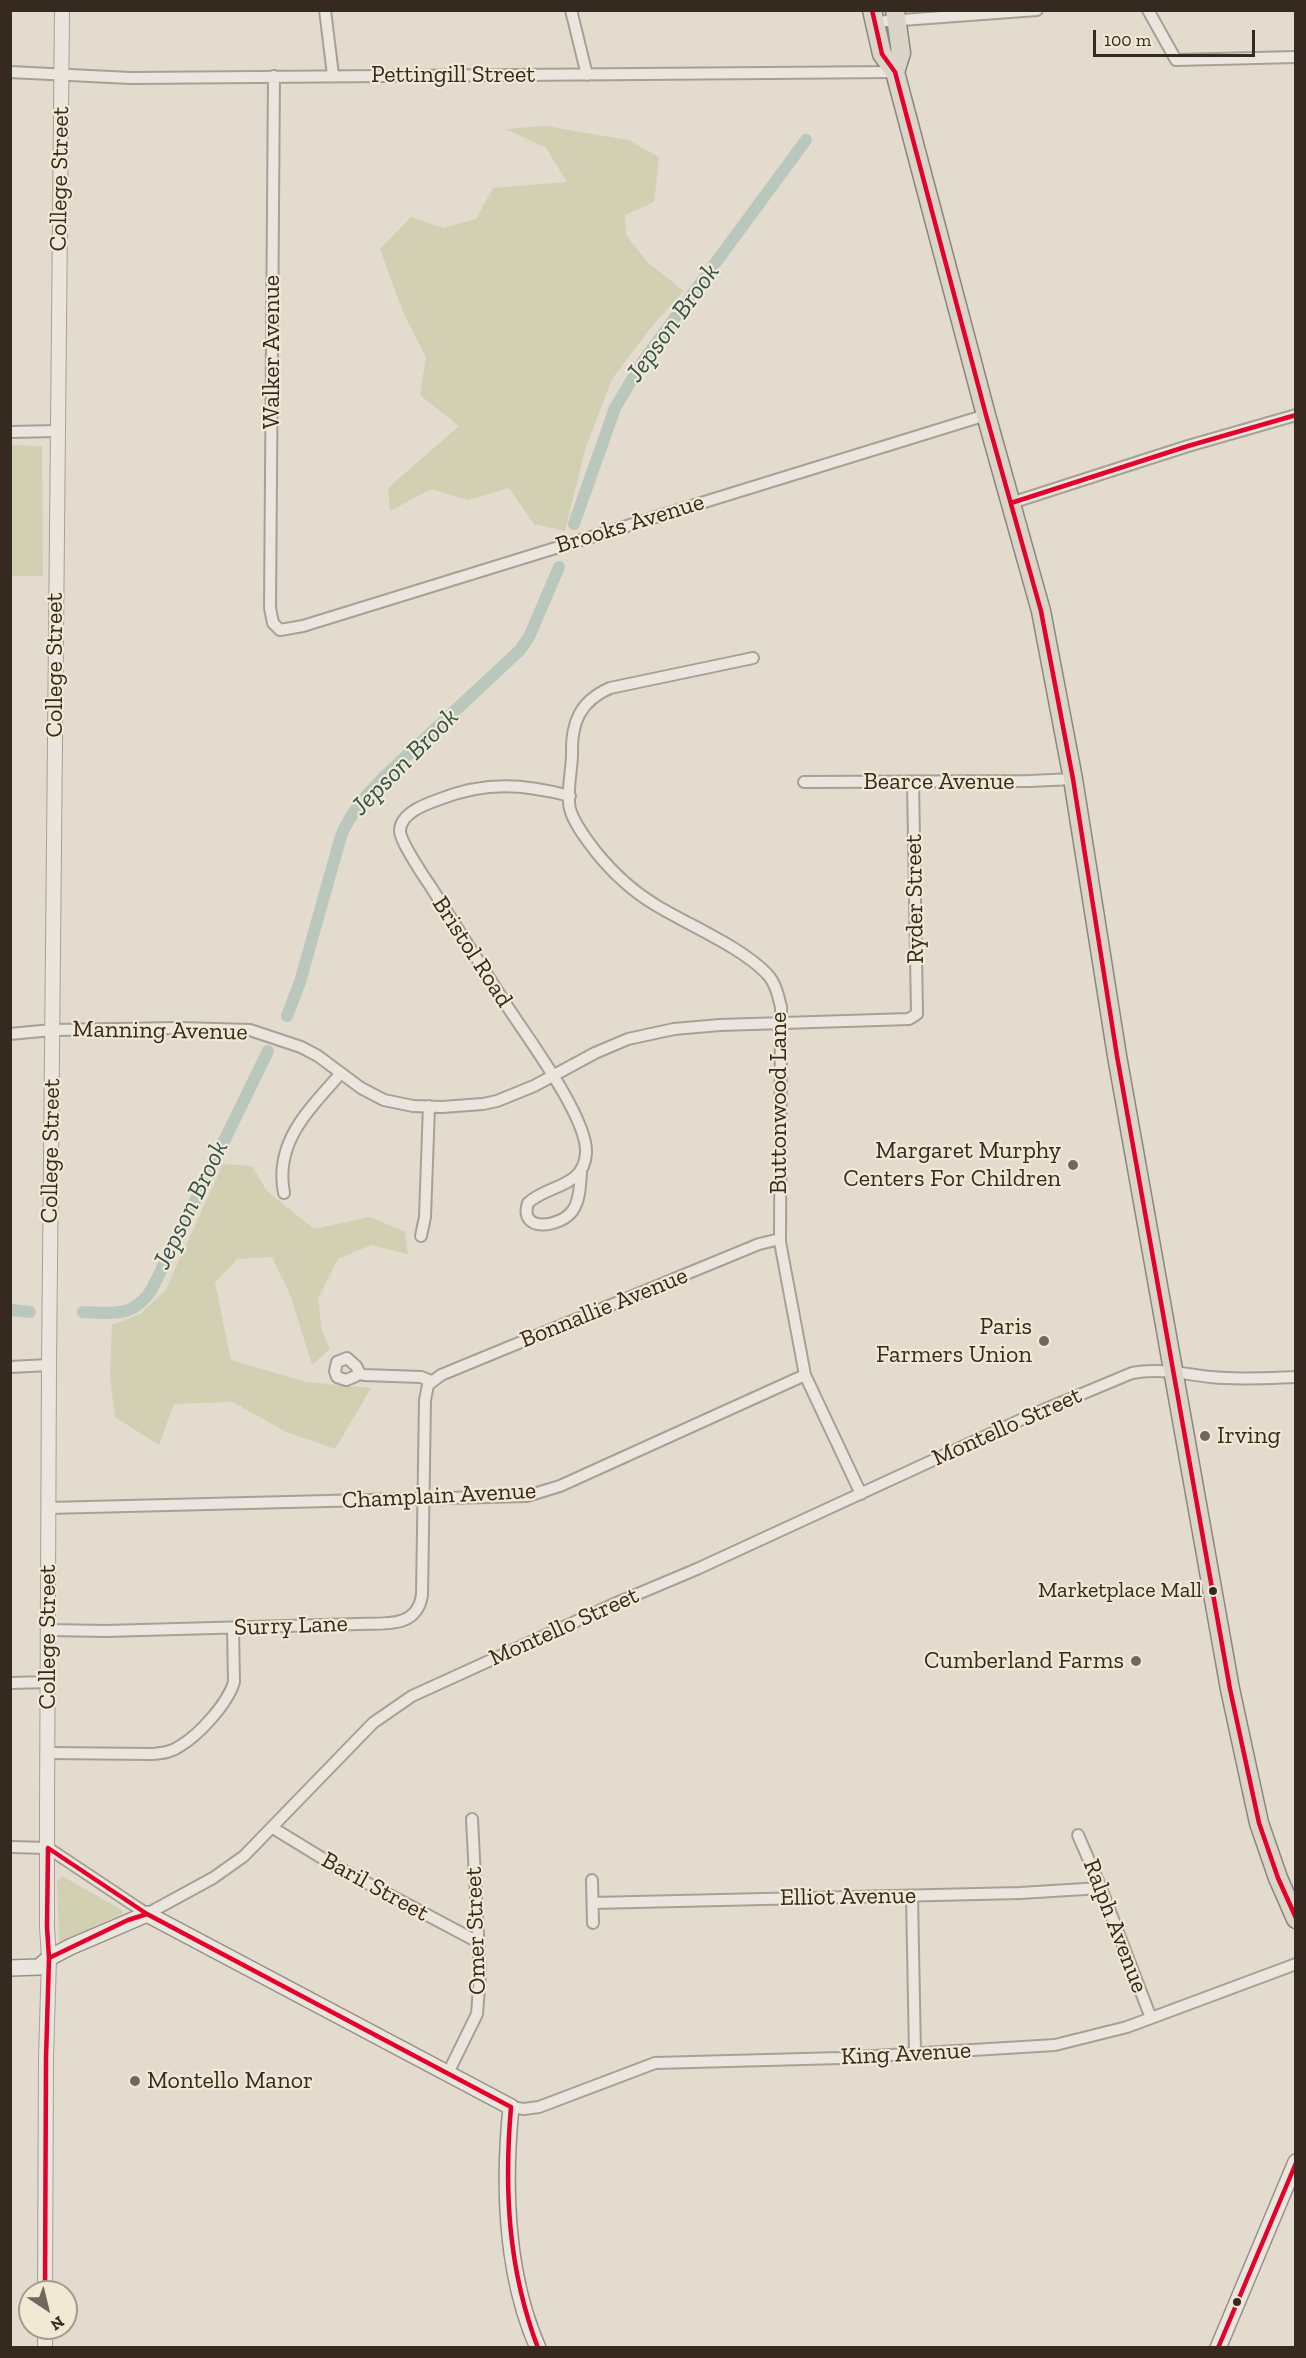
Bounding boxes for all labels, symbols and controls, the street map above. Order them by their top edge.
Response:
scale bar [1096,18,1258,56]
text: 100 m [1104,29,1151,51]
street label: Pettingill Street [371,61,535,89]
street label: College Street [44,106,76,252]
water label: Jepson Brook [620,258,726,388]
street label: Walker Avenue [258,275,286,429]
street label: Brooks Avenue [552,488,708,560]
street label: College Street [41,593,69,737]
water label: Jepson Brook [345,702,465,822]
street label: Bearce Avenue [863,768,1015,796]
street label: Ryder Street [899,834,931,964]
street label: Bristol Road [425,891,519,1013]
street label: Buttonwood Lane [765,1012,793,1194]
street label: Manning Avenue [72,1015,248,1047]
street label: College Street [35,1078,67,1224]
water label: Jepson Brook [147,1136,235,1274]
place label: Margaret Murphy Centers For Children [843,1137,1061,1193]
marker: Margaret Murphy Centers For Children [1066,1158,1080,1172]
street label: Bonnallie Avenue [516,1261,692,1355]
place label: Paris Farmers Union [876,1313,1032,1369]
marker: Paris Farmers Union [1037,1334,1051,1348]
street label: Montello Street [928,1381,1086,1473]
place label: Irving [1217,1422,1281,1450]
marker: Irving [1198,1429,1212,1443]
street label: Champlain Avenue [341,1477,537,1515]
street label: College Street [34,1565,62,1709]
place label: Marketplace Mall [1038,1578,1202,1604]
street label: Montello Street [485,1581,643,1673]
marker: Marketplace Mall [1207,1585,1219,1597]
street label: Surry Lane [234,1610,348,1642]
place label: Cumberland Farms [924,1647,1124,1675]
marker: Cumberland Farms [1129,1654,1143,1668]
street label: Baril Street [316,1846,434,1928]
street label: Ralph Avenue [1076,1855,1154,1997]
street label: Omer Street [459,1866,493,1996]
street label: Elliot Avenue [780,1881,916,1913]
street label: King Avenue [840,2036,972,2072]
place label: Montello Manor [147,2067,313,2095]
marker: Montello Manor [128,2074,142,2088]
north arrow [18,2280,78,2340]
unlabelled marker [1231,2296,1243,2308]
text: N [47,2312,68,2335]

